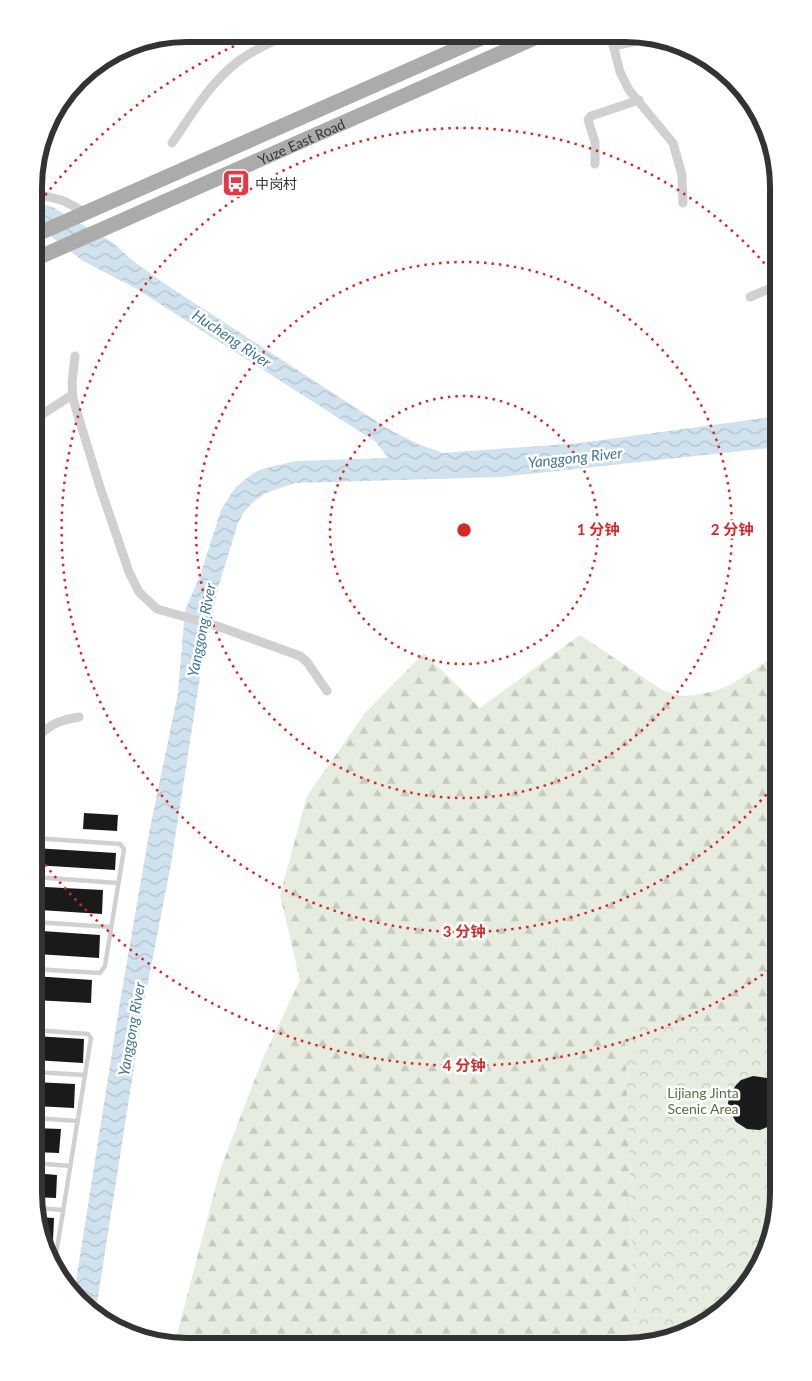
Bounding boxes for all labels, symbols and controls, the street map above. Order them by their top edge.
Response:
street label: Yuze East Road [255,115,347,168]
bus stop icon: 中岗村 [221,168,251,198]
place label: 中岗村 [255,175,297,192]
water label: Hucheng River [189,305,275,371]
water label: Yanggong River [527,443,624,471]
text: 1 分钟 [577,520,619,538]
text: 2 分钟 [711,520,753,538]
centre of rings [455,521,473,539]
water label: Yanggong River [183,581,219,678]
text: 3 分钟 [443,922,485,940]
water label: Yanggong River [114,980,148,1077]
text: 4 分钟 [443,1056,485,1074]
park label: Lijiang Jinta Scenic Area [667,1084,739,1117]

